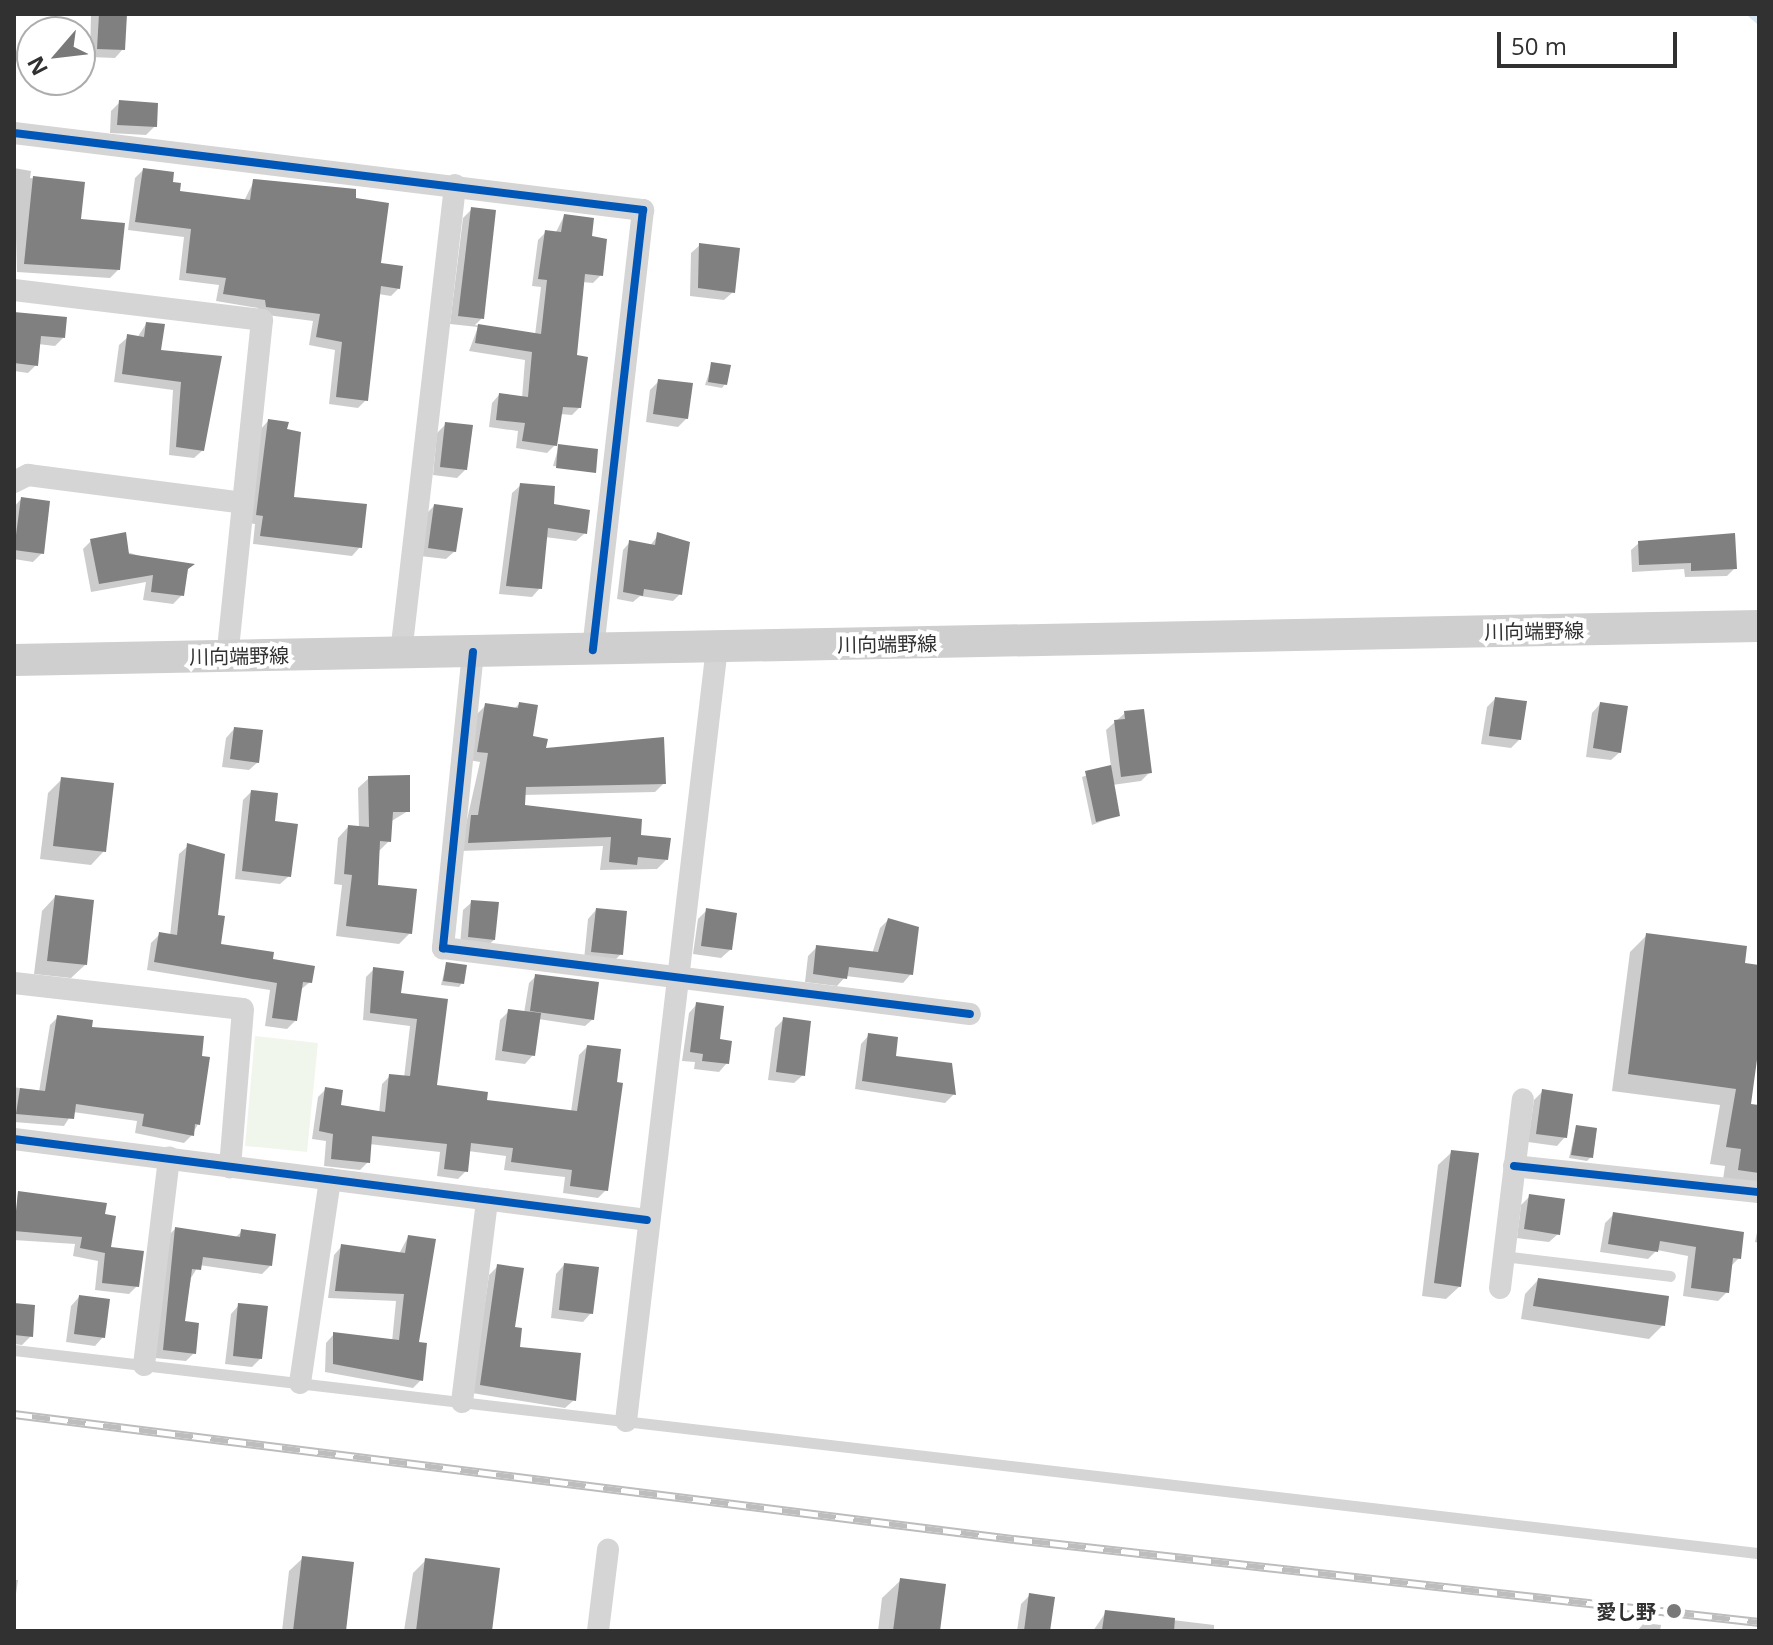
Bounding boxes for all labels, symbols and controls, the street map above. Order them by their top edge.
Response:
north arrow [16,16,96,96]
scale bar [1501,16,1681,66]
text: 50 m [1511,29,1567,62]
text: N [19,51,54,81]
street label: 川向端野線 [1484,618,1584,644]
street label: 川向端野線 [837,631,937,657]
street label: 川向端野線 [189,643,289,669]
place label: 愛し野 [1596,1599,1656,1623]
marker: 愛し野 [1663,1600,1685,1622]

